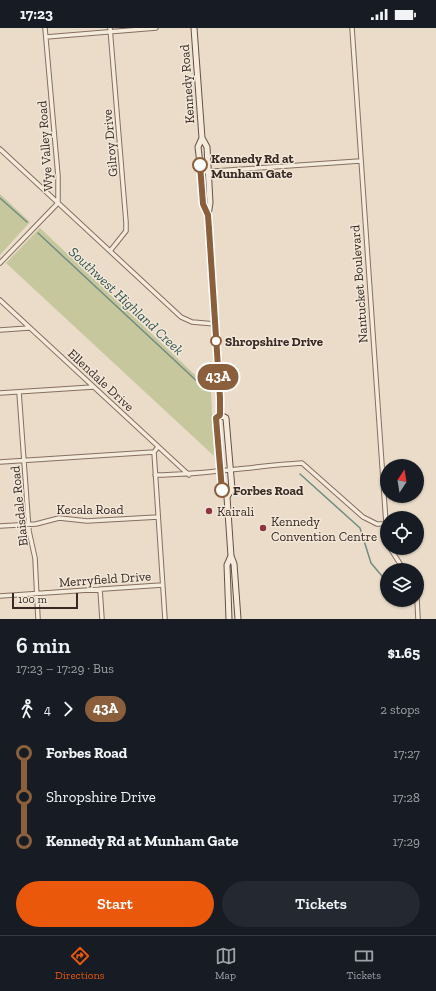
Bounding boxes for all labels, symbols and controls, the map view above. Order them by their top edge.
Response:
text: 17:23 [20,5,53,23]
street label: Kennedy Road [177,44,197,124]
street label: Wye Valley Road [34,100,56,192]
street label: Gilroy Drive [100,109,120,177]
place label: Kennedy Rd at Munham Gate [211,151,295,181]
marker: Kennedy Rd at Munham Gate [192,157,208,173]
street label: Nantucket Boulevard [347,225,371,343]
water label: Southwest Highland Creek [65,243,187,359]
place label: Shropshire Drive [225,334,324,349]
marker: Shropshire Drive [210,335,222,347]
street label: Ellendale Drive [65,346,137,414]
line badge: 43A [195,364,241,390]
text: 43A [205,368,231,385]
north arrow [380,459,424,503]
map controls [380,459,424,607]
street label: Blaisdale Road [7,465,31,547]
marker: Forbes Road [214,482,230,498]
place label: Forbes Road [233,483,304,498]
street label: Kecala Road [56,502,124,517]
place label: Kairali [217,504,254,519]
marker: Kairali [204,506,214,516]
button: locate [380,511,424,555]
place label: Kennedy Convention Centre [271,514,377,544]
marker: Kennedy Convention Centre [258,523,268,533]
button: layers [380,563,424,607]
street label: Merryfield Drive [58,568,152,590]
scale bar [12,591,78,610]
text: 100 m [18,593,47,606]
text: 6 min [16,632,71,659]
text: $1.65 [387,644,420,662]
text: 17:23 – 17:29 · Bus [16,661,114,676]
icon: walk [16,698,38,720]
icon: forward [57,698,79,720]
text: 43A [93,700,118,717]
text: 4 [44,702,51,717]
text: 2 stops [380,702,420,717]
text: Forbes Road [46,744,127,762]
text: 17:27 [393,746,420,761]
text: Shropshire Drive [46,788,156,806]
text: 17:28 [392,790,420,805]
text: Kennedy Rd at Munham Gate [46,832,238,850]
text: 17:29 [393,834,420,849]
button: Start [16,881,214,927]
button: Tickets [222,881,420,927]
tab: Directions [55,945,105,982]
tab: Map [215,945,237,982]
tab: Tickets [346,945,381,982]

